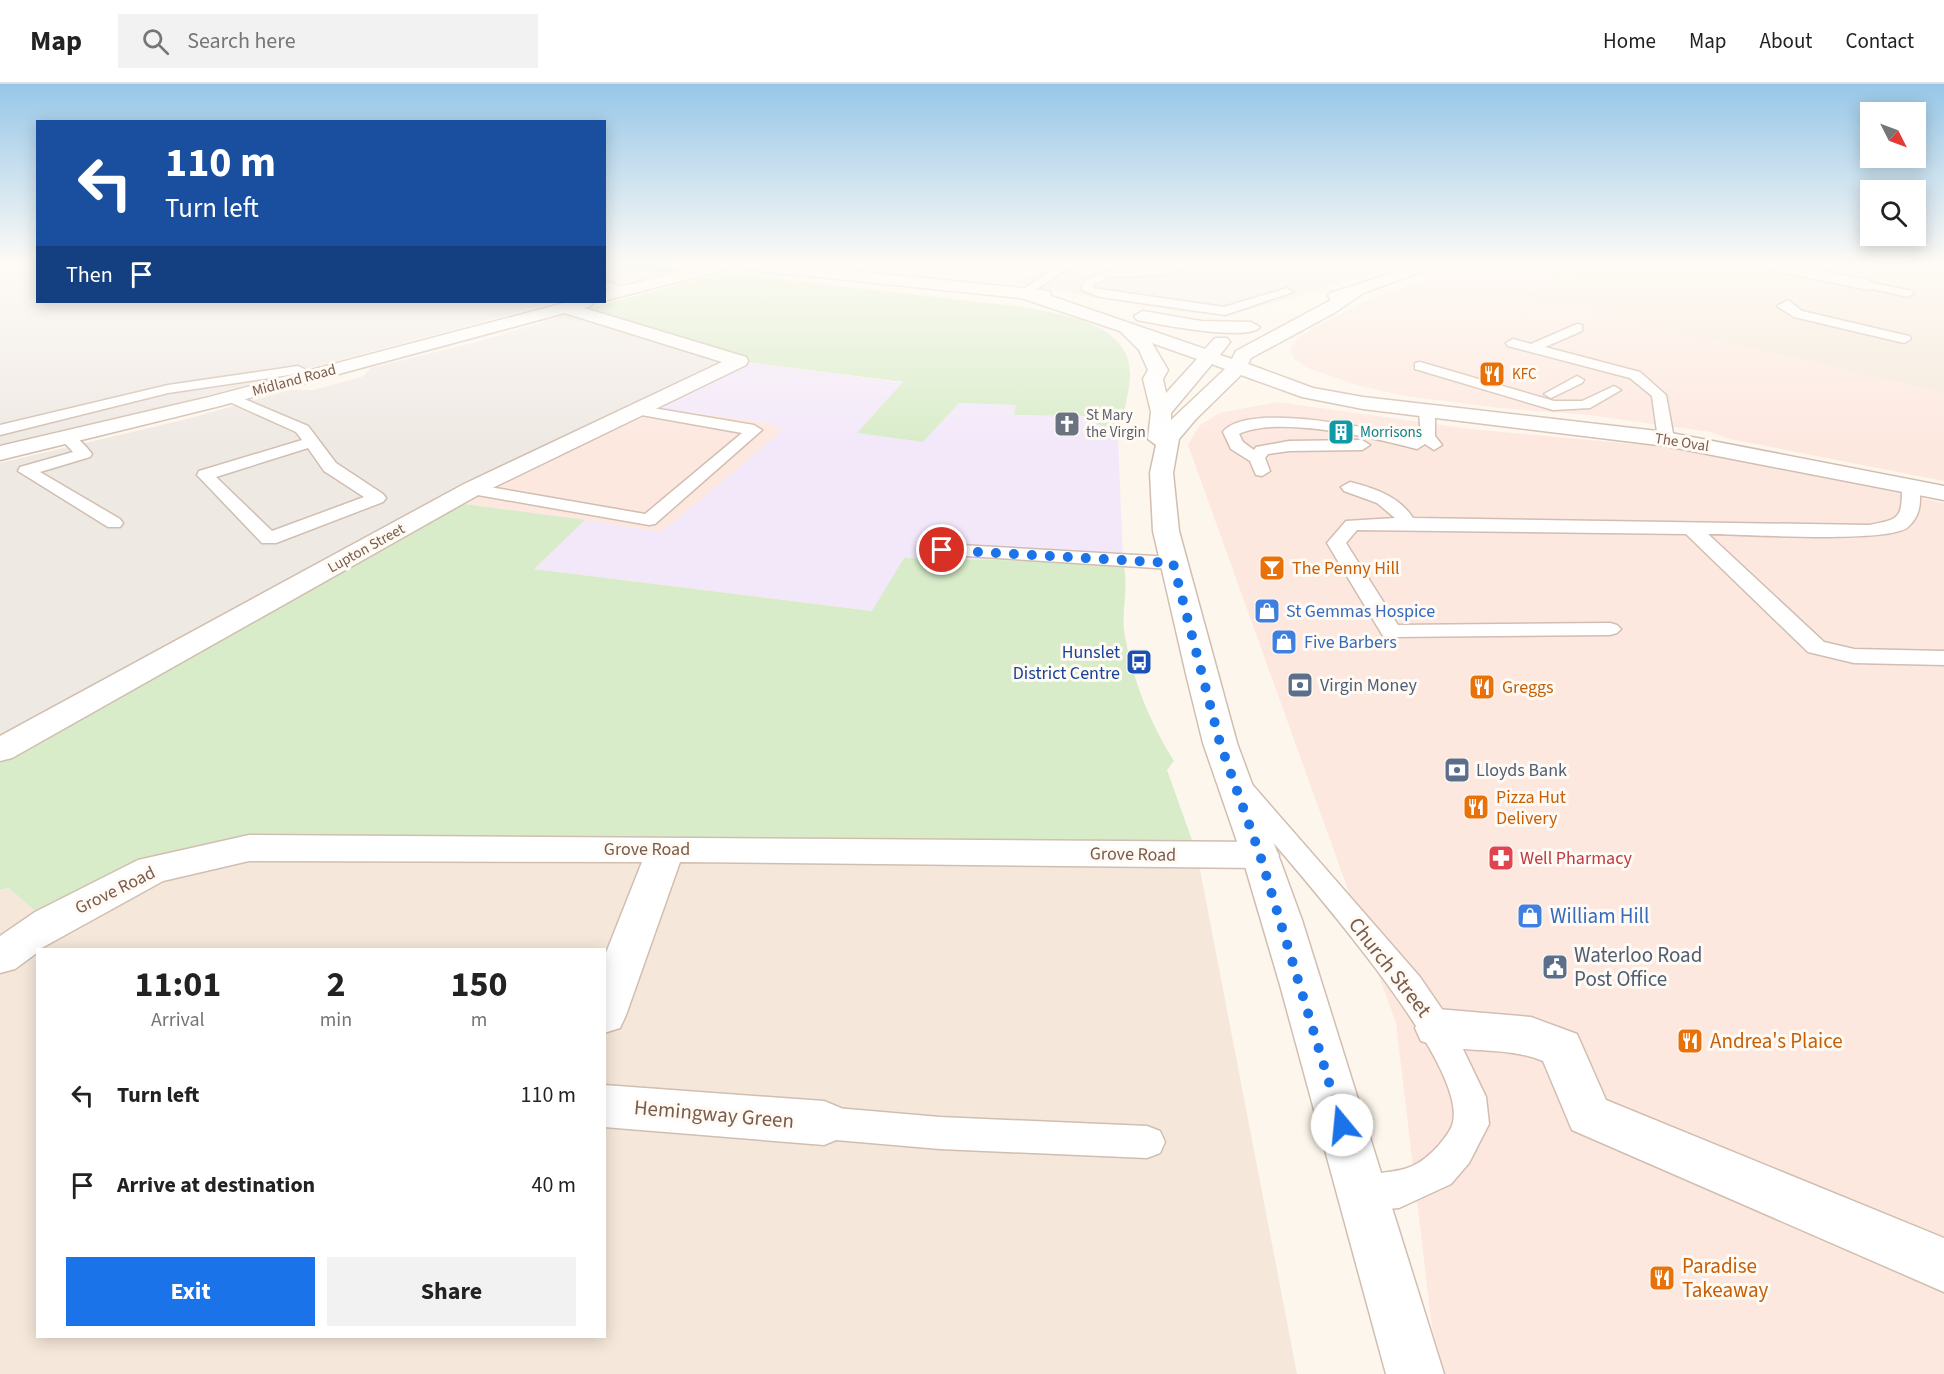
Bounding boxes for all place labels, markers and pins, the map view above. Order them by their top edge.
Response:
restaurant icon: KFC [1477,359,1507,389]
place label: KFC [1512,364,1537,385]
place label: St Mary the Virgin [1086,405,1146,443]
church icon: St Mary the Virgin [1052,409,1082,439]
building icon: Morrisons [1326,417,1356,447]
place label: Morrisons [1360,422,1422,443]
pin [916,524,967,575]
bar icon: The Penny Hill [1257,553,1287,583]
place label: The Penny Hill [1292,556,1400,581]
shop icon: St Gemmas Hospice [1252,596,1282,626]
place label: St Gemmas Hospice [1286,599,1435,624]
shop icon: Five Barbers [1269,627,1299,657]
place label: Five Barbers [1304,630,1397,655]
place label: Hunslet District Centre [1013,640,1120,686]
bus stop icon: Hunslet District Centre [1124,647,1154,677]
bank icon: Virgin Money [1285,670,1315,700]
restaurant icon: Greggs [1467,672,1497,702]
place label: Virgin Money [1320,673,1417,698]
place label: Greggs [1502,675,1554,700]
bank icon: Lloyds Bank [1442,755,1472,785]
place label: Lloyds Bank [1476,758,1567,783]
place label: Pizza Hut Delivery [1496,785,1566,831]
restaurant icon: Pizza Hut Delivery [1461,792,1491,822]
pharmacy icon: Well Pharmacy [1486,843,1516,873]
place label: Well Pharmacy [1520,846,1632,871]
shop icon: William Hill [1515,901,1545,931]
place label: William Hill [1550,901,1649,931]
place label: Waterloo Road Post Office [1574,940,1702,994]
public building icon: Waterloo Road Post Office [1540,952,1570,982]
restaurant icon: Andrea's Plaice [1675,1026,1705,1056]
place label: Andrea's Plaice [1710,1026,1843,1056]
place label: Paradise Takeaway [1682,1251,1769,1305]
restaurant icon: Paradise Takeaway [1647,1263,1677,1293]

